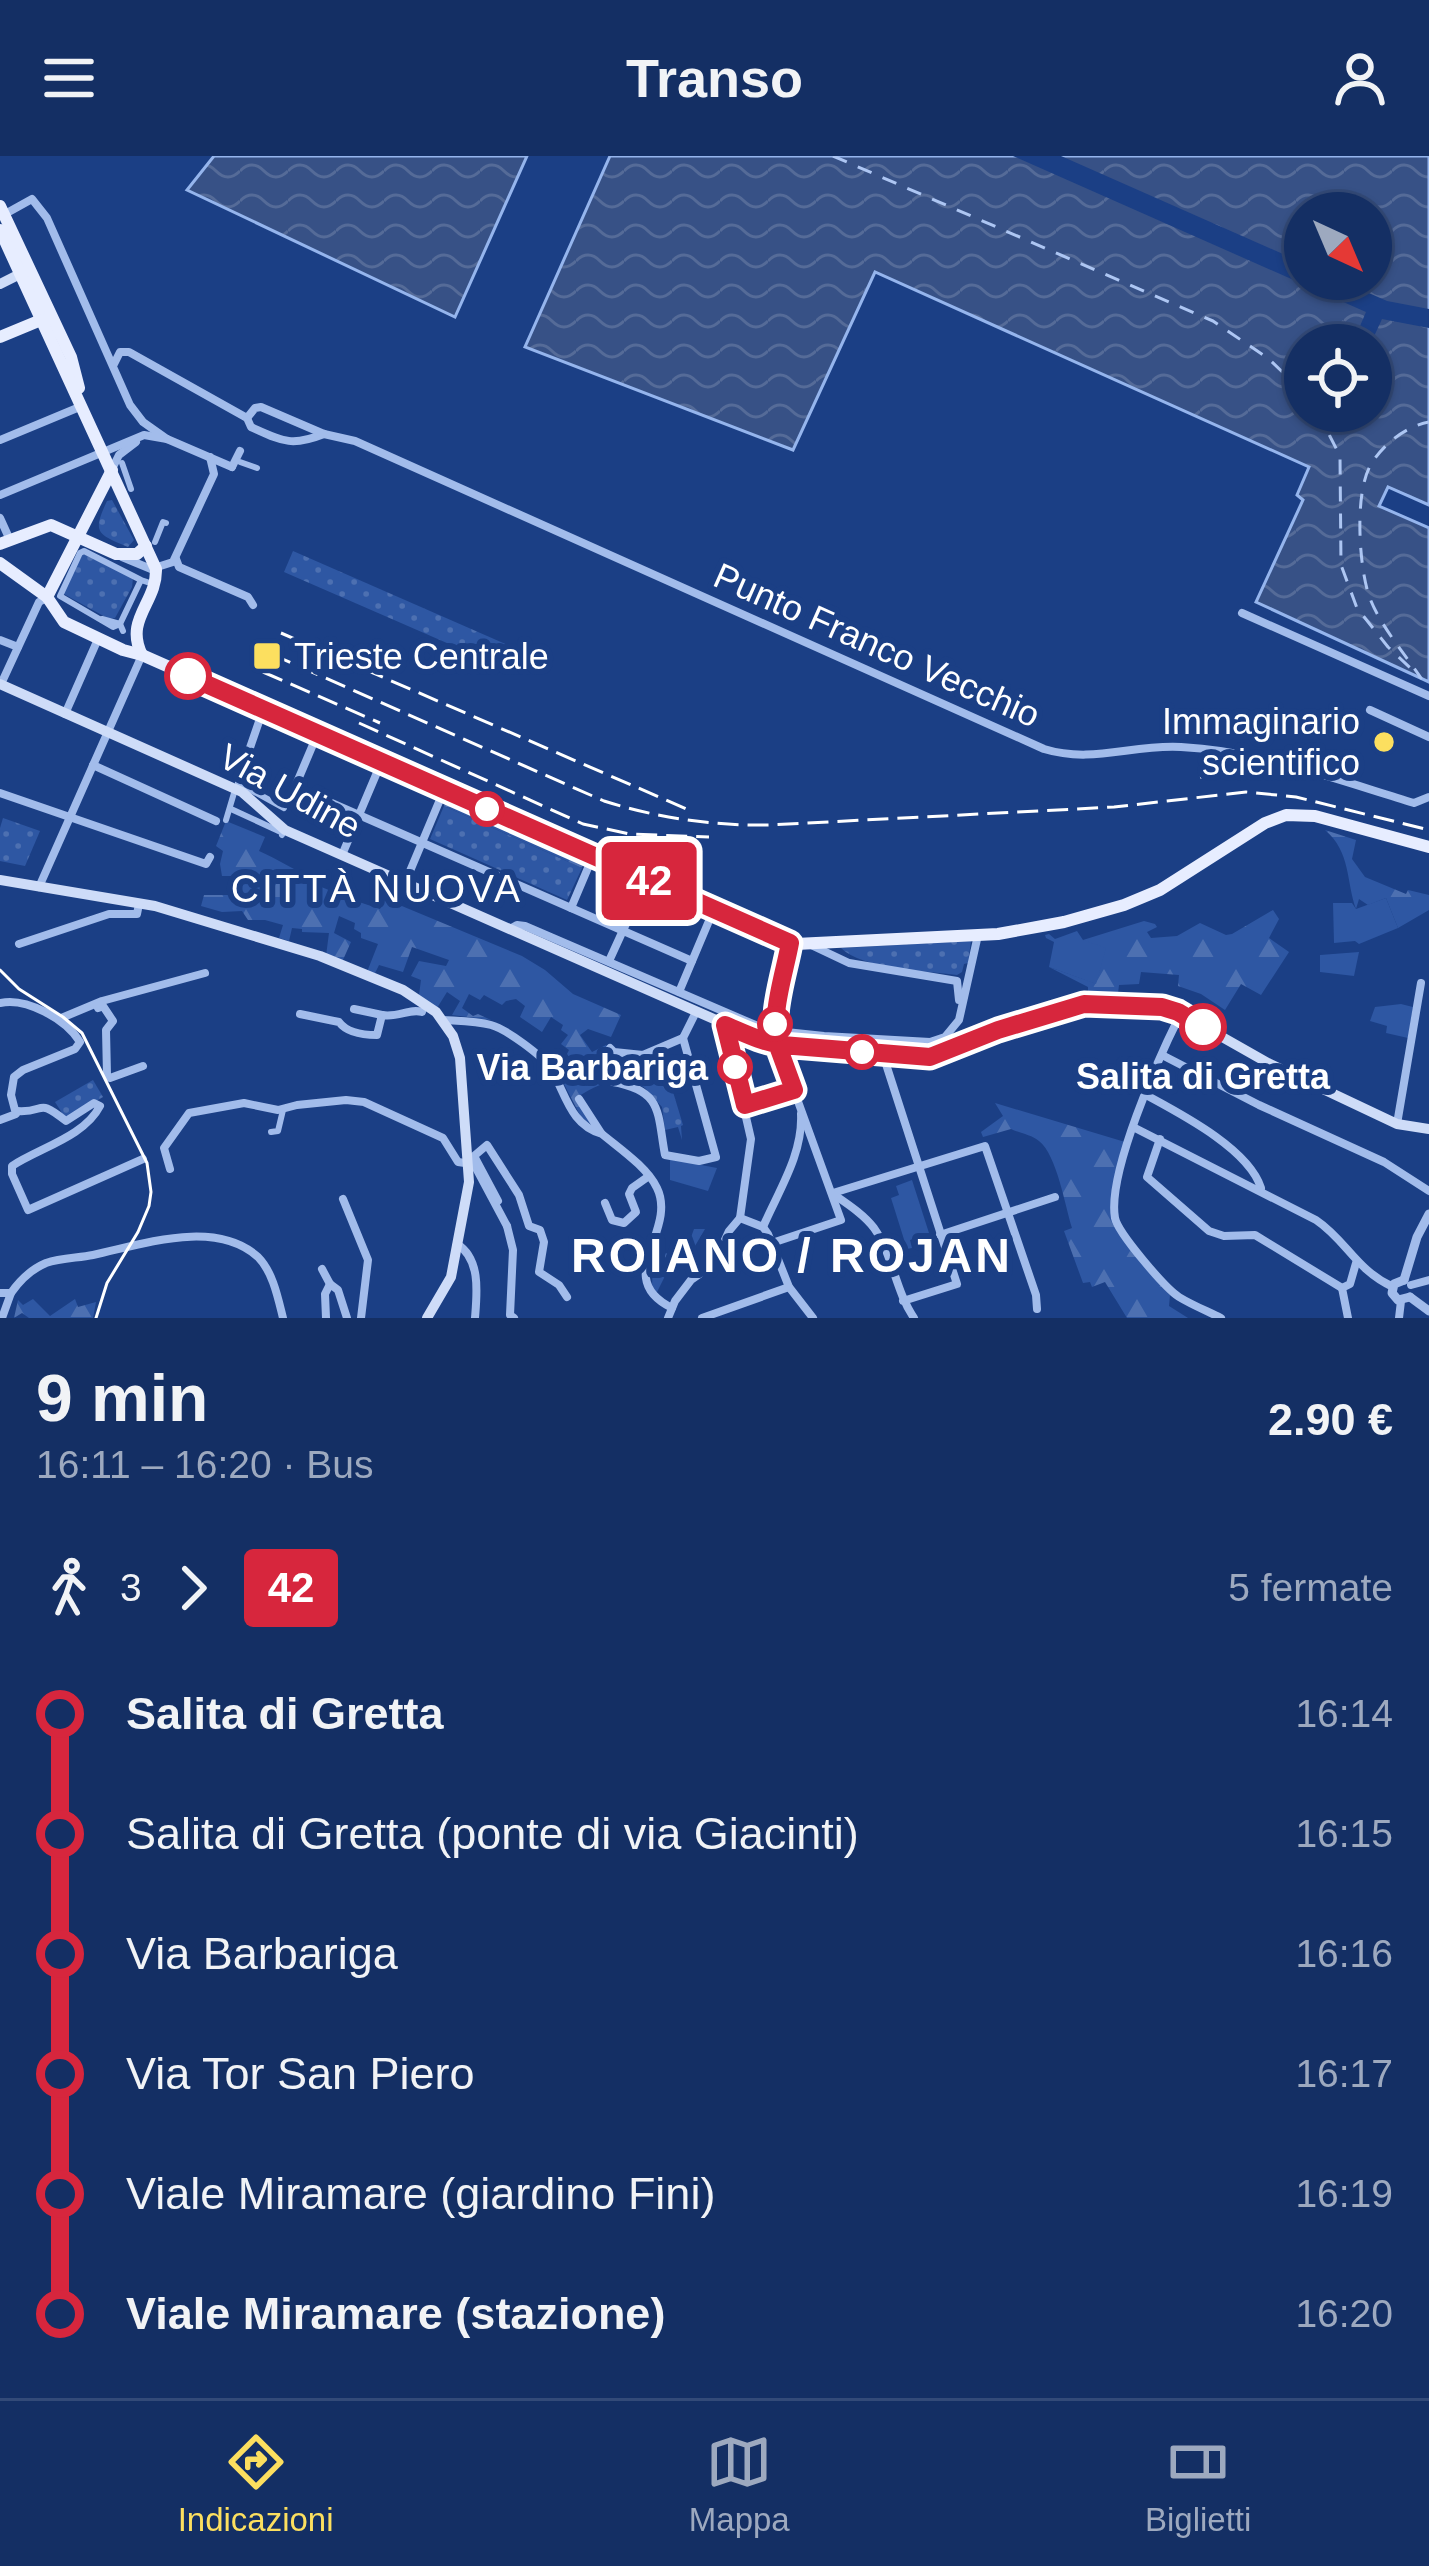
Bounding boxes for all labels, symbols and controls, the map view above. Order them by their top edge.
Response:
icon: menu [36,45,102,111]
icon: person [1327,45,1393,111]
text: Transo [626,48,803,108]
north arrow [1284,192,1392,300]
map controls [1284,192,1392,432]
button: locate [1284,324,1392,432]
street label: Punto Franco Vecchio [708,555,1046,735]
place label: Trieste Centrale [294,636,549,677]
marker: Trieste Centrale [251,640,283,672]
unlabelled marker [166,654,210,698]
place label: Immaginario scientifico [1162,701,1360,783]
marker: Immaginario scientifico [1371,729,1397,755]
street label: Via Udine [212,735,368,847]
unlabelled marker [471,793,503,825]
line badge: 42 [595,842,703,920]
text: 42 [626,857,672,904]
district label: CITTÀ NUOVA [231,867,523,910]
marker: Salita di Gretta [1181,1005,1225,1049]
unlabelled marker [759,1008,791,1040]
unlabelled marker [846,1036,878,1068]
place label: Via Barbariga [477,1047,709,1088]
marker: Via Barbariga [719,1051,751,1083]
place label: Salita di Gretta [1076,1056,1331,1097]
district label: ROIANO / ROJAN [571,1229,1013,1282]
text: 9 min [36,1361,208,1435]
text: 2.90 € [1268,1394,1393,1445]
text: 16:11 – 16:20 · Bus [36,1443,374,1486]
icon: walk [36,1555,102,1621]
icon: forward [160,1555,226,1621]
text: 42 [268,1564,314,1611]
text: 3 [120,1566,142,1609]
text: 5 fermate [1228,1566,1393,1609]
text: Salita di Gretta [126,1688,444,1739]
text: 16:14 [1295,1692,1393,1735]
text: Salita di Gretta (ponte di via Giacinti) [126,1808,859,1859]
text: 16:15 [1295,1812,1393,1855]
text: Via Barbariga [126,1928,398,1979]
text: 16:16 [1295,1932,1393,1975]
text: Via Tor San Piero [126,2048,475,2099]
text: 16:17 [1295,2052,1393,2095]
text: Viale Miramare (giardino Fini) [126,2168,715,2219]
text: 16:19 [1295,2172,1393,2215]
text: Viale Miramare (stazione) [126,2288,665,2339]
text: 16:20 [1295,2292,1393,2335]
tab: Indicazioni [178,2429,334,2539]
tab: Mappa [689,2429,790,2539]
tab: Biglietti [1145,2429,1251,2539]

